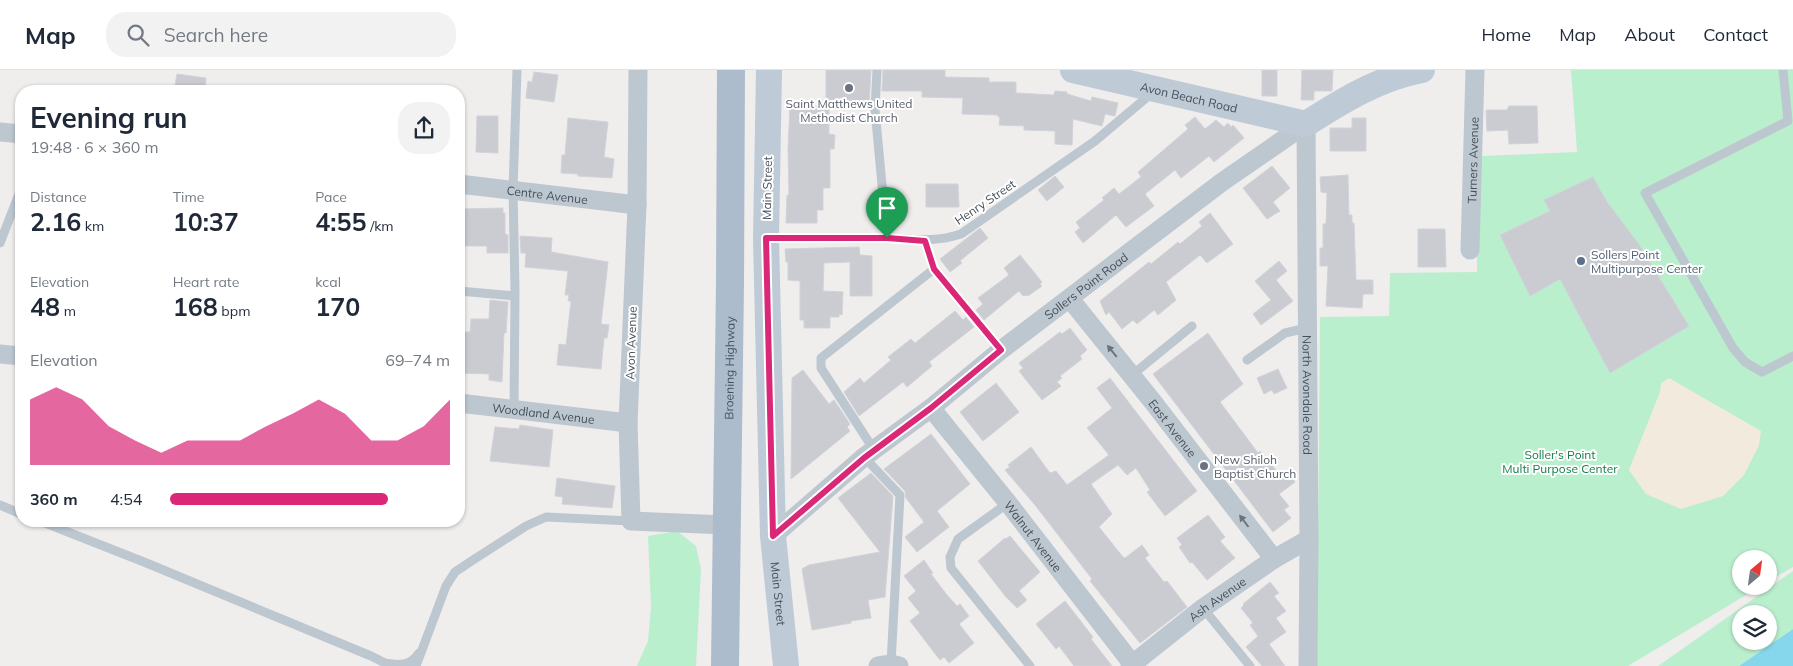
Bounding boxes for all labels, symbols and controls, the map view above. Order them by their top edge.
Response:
search box [106,12,456,57]
text: Map [25,20,76,50]
icon: search [124,21,152,49]
text: Search here [164,23,268,47]
text: Home [1481,23,1531,46]
text: Map [1559,23,1596,46]
text: About [1624,23,1675,46]
text: Contact [1703,23,1768,46]
street label: Avon Beach Road [1139,78,1239,115]
marker: Saint Matthews United Methodist Church [843,82,855,94]
place label: Saint Matthews United Methodist Church [785,96,913,125]
text: Evening run [30,100,187,135]
button: share [398,102,450,154]
street label: Turners Avenue [1464,117,1481,203]
text: 19:48 · 6 × 360 m [30,137,159,157]
street label: Main Street [759,156,775,220]
street label: Henry Street [952,176,1018,228]
street label: Centre Avenue [506,182,589,207]
pin [866,187,908,238]
text: Distance [30,188,87,206]
text: Time [173,188,204,206]
text: Pace [315,188,347,206]
icon: arrive [873,194,901,222]
text: 2.16 [30,206,81,237]
text: 10:37 [173,206,239,237]
text: 4:55 [315,206,367,237]
text: km [81,217,104,235]
text: /km [367,217,394,235]
place label: Sollers Point Multipurpose Center [1591,247,1703,276]
street label: Sollers Point Road [1041,249,1131,322]
marker: Sollers Point Multipurpose Center [1575,255,1587,267]
text: Elevation [30,273,89,291]
text: Heart rate [173,273,239,291]
text: kcal [315,273,341,291]
text: 48 [30,291,60,322]
text: 168 [173,291,218,322]
text: 170 [315,291,360,322]
text: m [60,302,76,320]
text: bpm [218,302,250,320]
street label: Avon Avenue [622,306,640,380]
street label: Broening Highway [721,316,737,420]
street label: North Avondale Road [1300,335,1316,455]
one-way arrow [1107,345,1118,358]
text: Elevation [30,350,98,370]
text: 69–74 m [385,350,450,370]
street label: East Avenue [1146,396,1200,460]
street label: Woodland Avenue [491,399,595,426]
park label: Soller's Point Multi Purpose Center [1502,447,1618,476]
place label: New Shiloh Baptist Church [1214,452,1296,481]
marker: New Shiloh Baptist Church [1198,460,1210,472]
text: 360 m [30,489,78,509]
text: 4:54 [110,489,142,509]
street label: Walnut Avenue [1001,497,1066,575]
one-way arrow [1239,515,1250,528]
north arrow [1732,550,1778,595]
map controls [1732,550,1777,650]
street label: Main Street [768,561,789,626]
street label: Ash Avenue [1185,573,1249,624]
button: layers [1732,605,1777,650]

